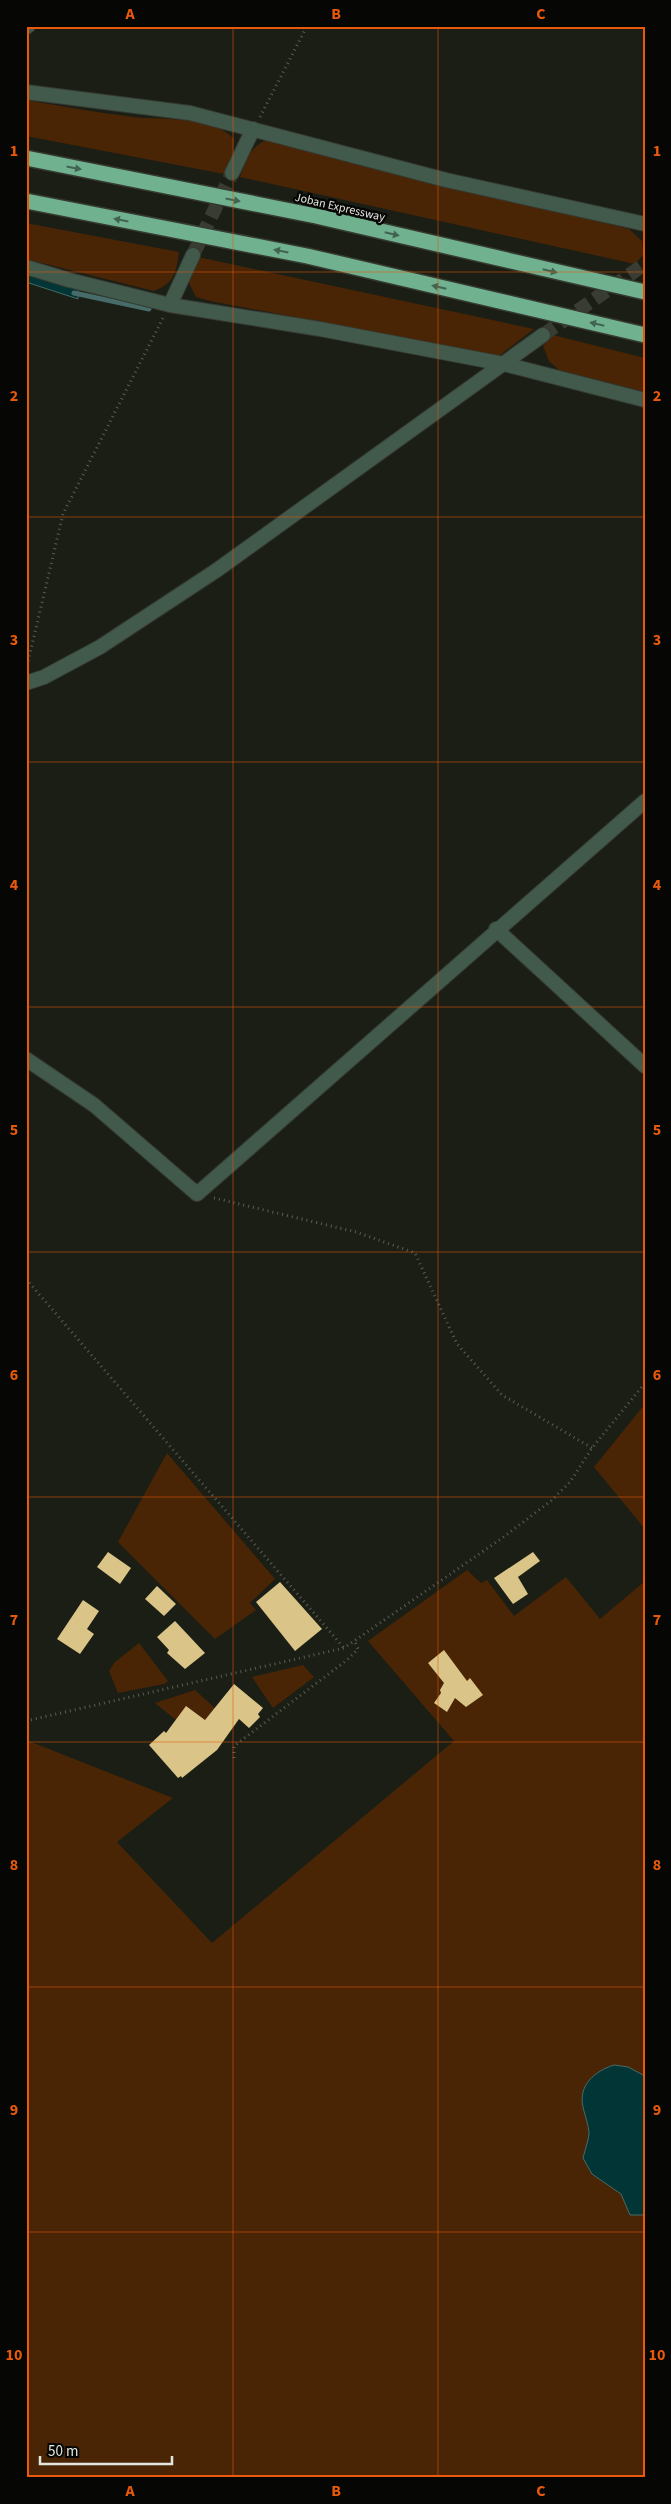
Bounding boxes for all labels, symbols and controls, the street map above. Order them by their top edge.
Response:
text: A [124,3,135,25]
text: B [331,3,341,25]
text: C [536,3,546,25]
text: 1 [10,140,18,162]
text: 1 [653,140,661,162]
one-way arrow [66,164,82,172]
street label: Joban Expressway [293,189,387,226]
one-way arrow [226,196,241,204]
one-way arrow [114,216,129,224]
one-way arrow [385,230,400,238]
one-way arrow [273,247,288,255]
one-way arrow [543,267,558,275]
one-way arrow [432,283,447,291]
one-way arrow [590,320,605,328]
text: 2 [10,385,18,407]
text: 2 [653,385,661,407]
text: 3 [10,629,18,651]
text: 3 [653,629,661,651]
text: 4 [10,874,19,896]
text: 4 [653,874,662,896]
text: 5 [10,1119,18,1141]
text: 5 [653,1119,661,1141]
text: 6 [10,1364,18,1386]
text: 6 [653,1364,661,1386]
text: 7 [10,1609,18,1631]
text: 7 [653,1609,661,1631]
text: 8 [10,1854,18,1876]
text: 8 [653,1854,661,1876]
text: 9 [10,2099,18,2121]
text: 9 [653,2099,661,2121]
text: 10 [6,2344,22,2366]
text: 10 [649,2344,665,2366]
scale bar [40,2434,172,2466]
text: 50 m [48,2441,78,2462]
text: A [124,2480,135,2502]
text: B [331,2480,341,2502]
text: C [536,2480,546,2502]

